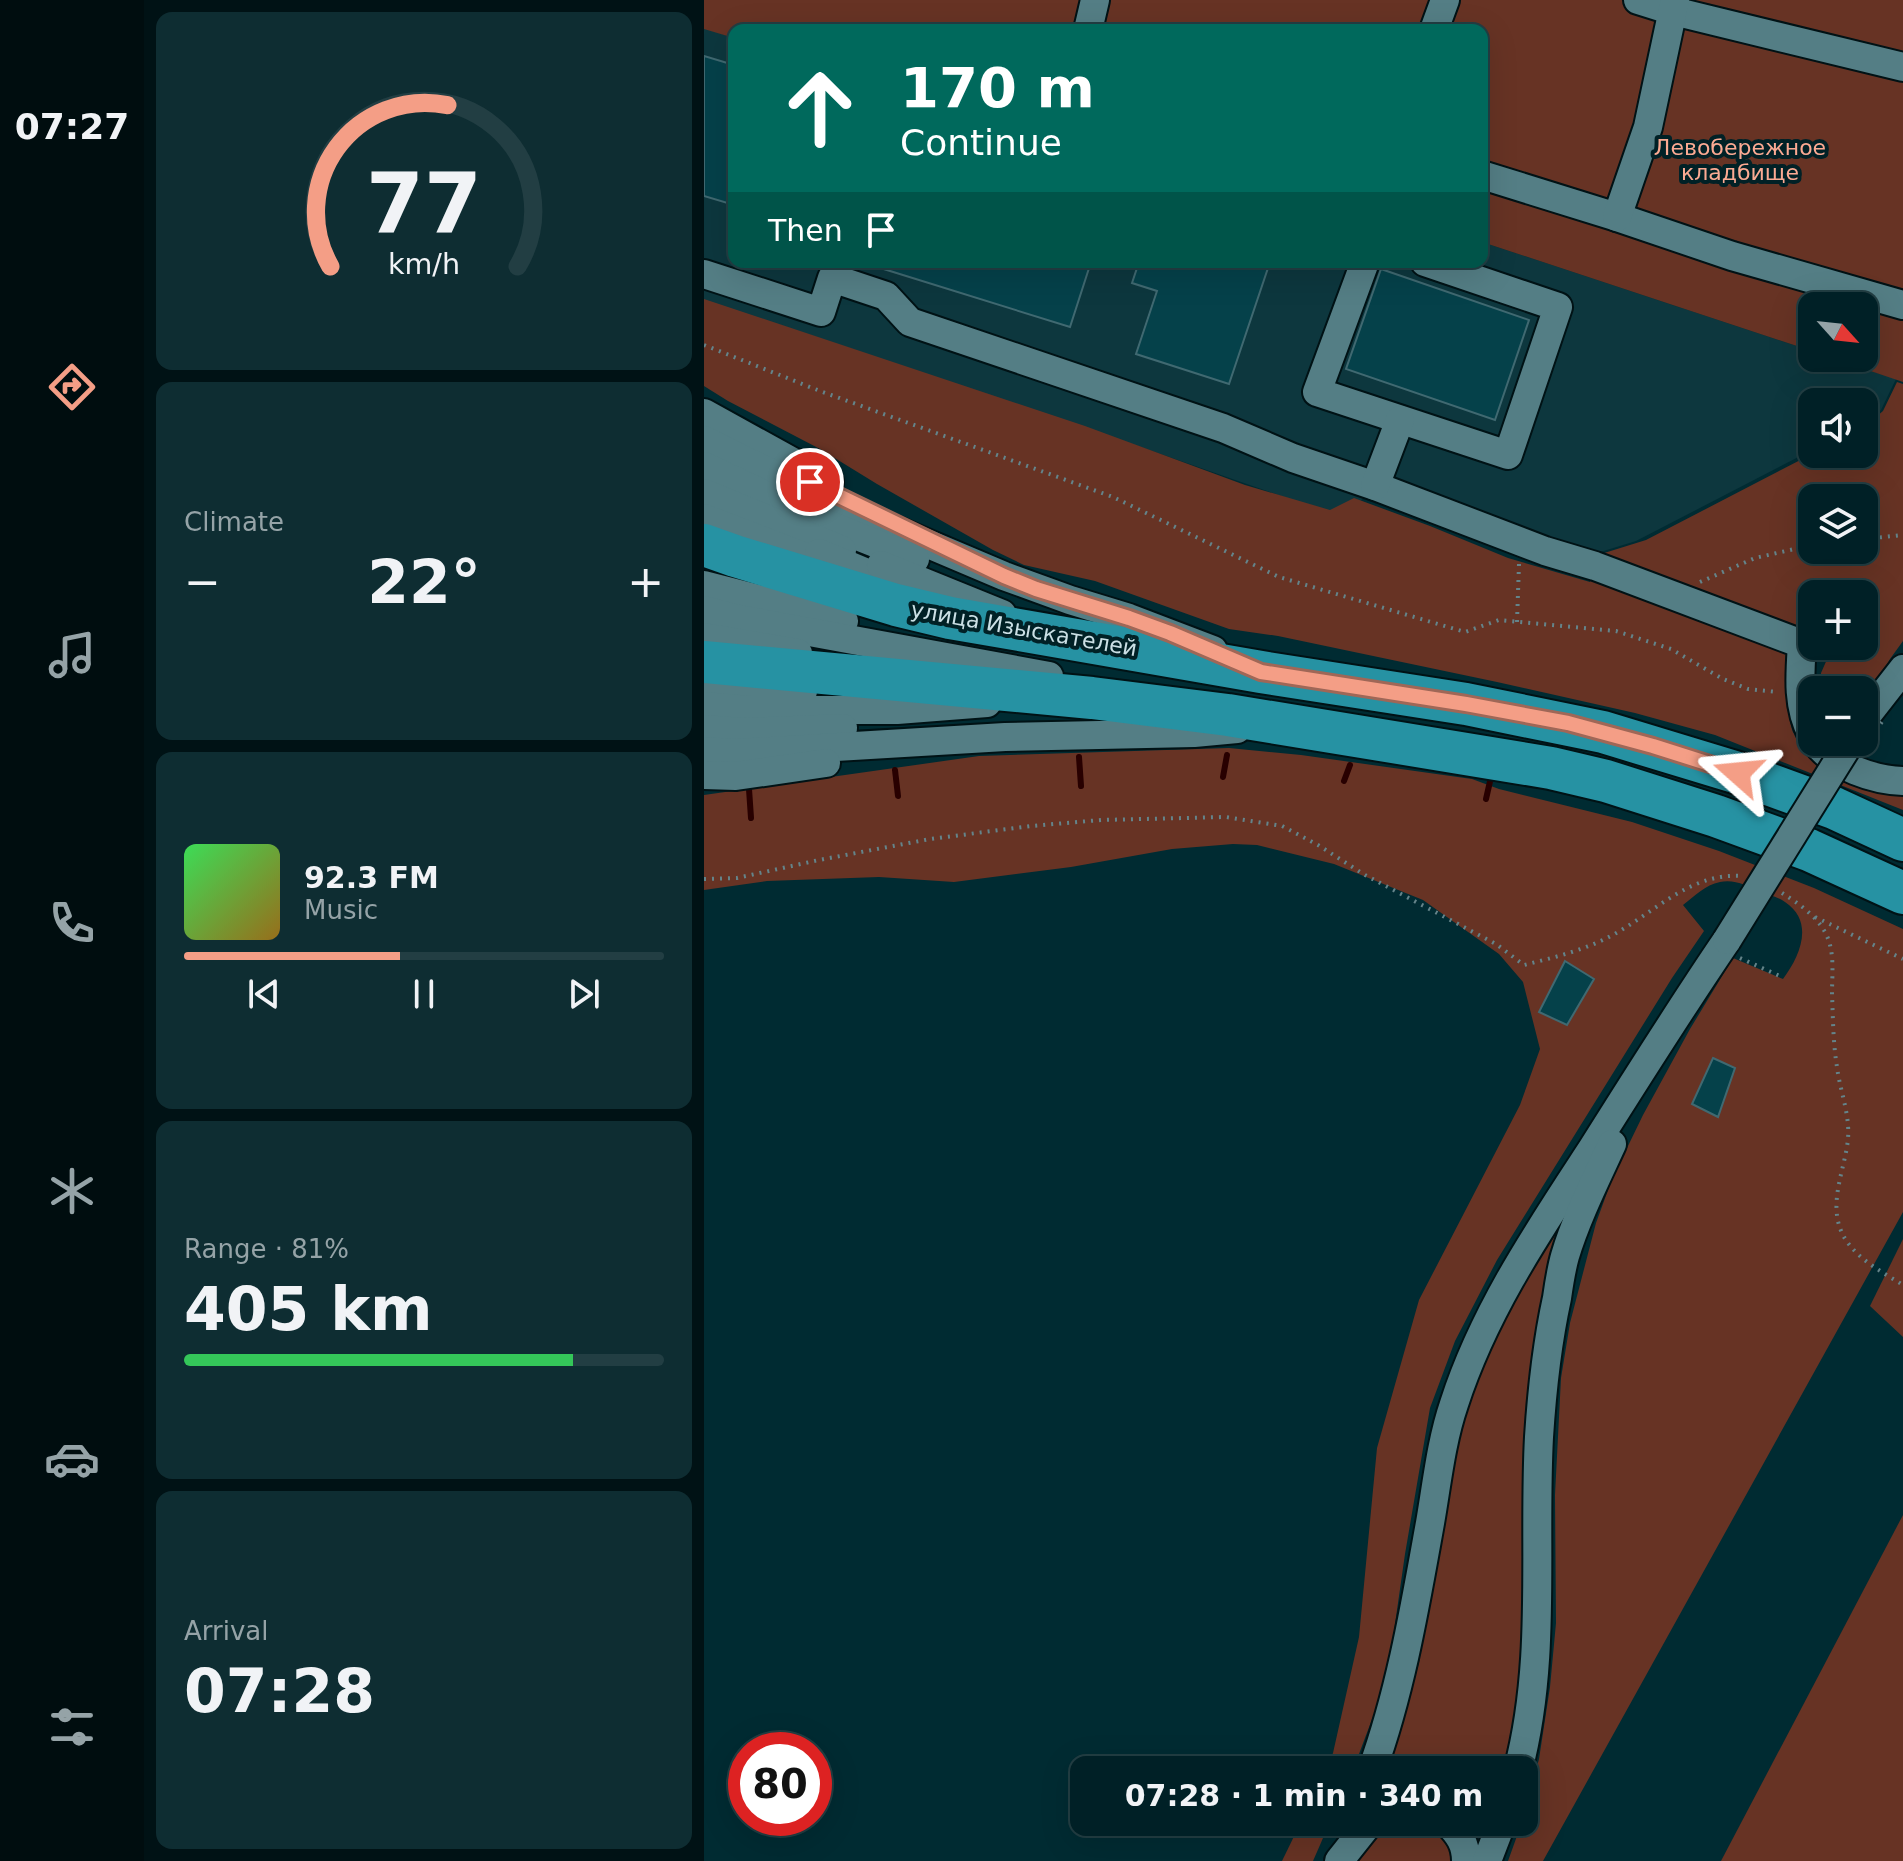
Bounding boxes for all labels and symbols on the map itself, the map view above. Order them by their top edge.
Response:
park label: Левобережное кладбище [1654,135,1826,185]
north arrow [1798,292,1878,372]
pin [776,448,844,516]
street label: улица Изыскателей [909,597,1139,661]
position arrow [1696,731,1780,815]
speed limit sign: 80 [728,1732,832,1836]

